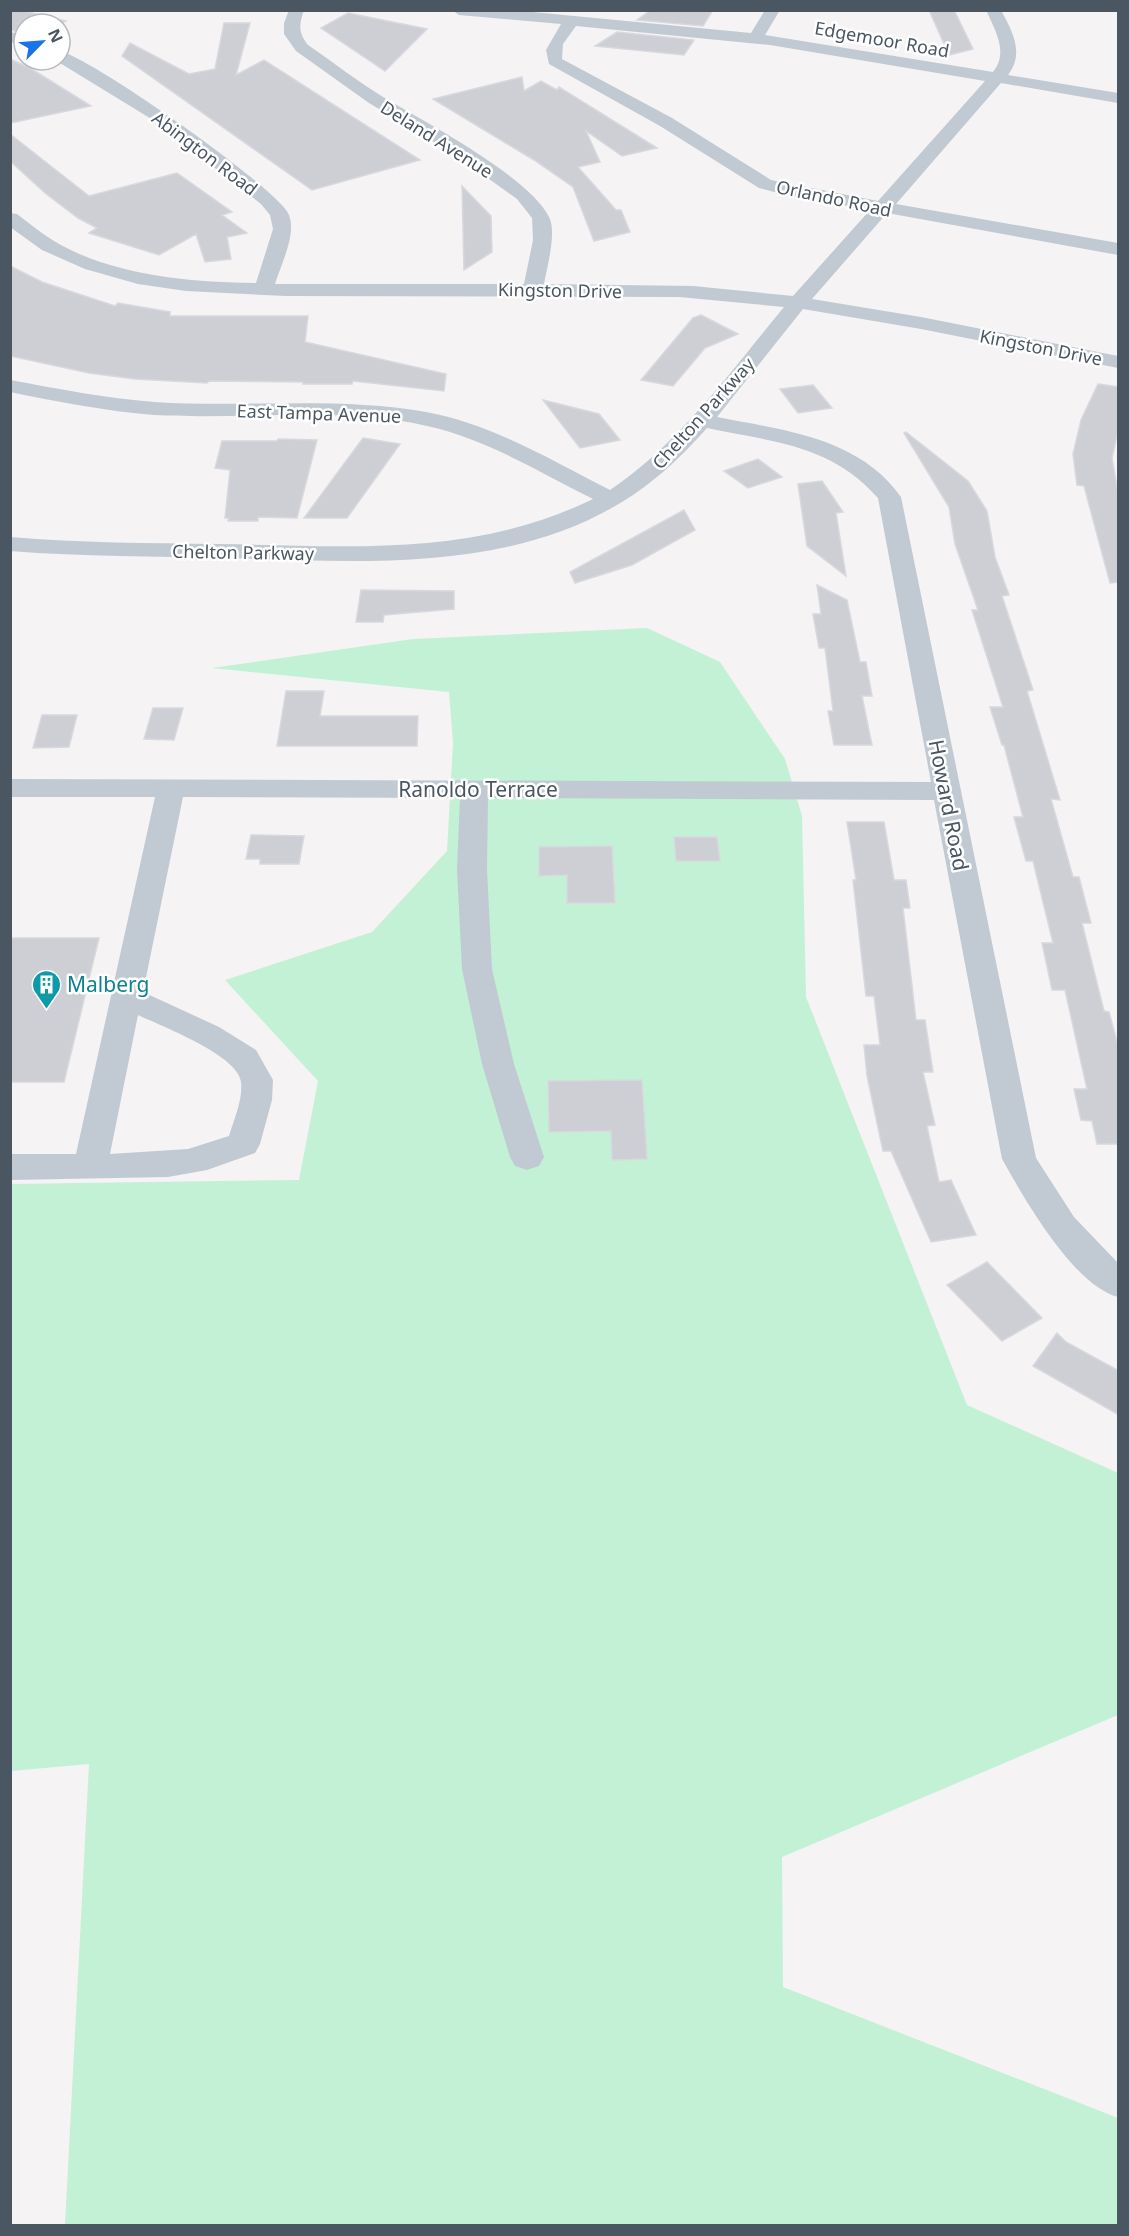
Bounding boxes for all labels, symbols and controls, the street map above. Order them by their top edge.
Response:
north arrow [12,12,72,72]
street label: Edgemoor Road [813,15,951,63]
text: N [43,25,68,46]
street label: Deland Avenue [376,95,498,183]
street label: Abington Road [148,106,262,200]
street label: Orlando Road [774,174,894,222]
street label: Kingston Drive [498,277,622,303]
street label: Kingston Drive [978,323,1104,371]
street label: Chelton Parkway [647,352,760,474]
street label: East Tampa Avenue [236,398,402,428]
street label: Chelton Parkway [172,539,315,565]
street label: Howard Road [923,737,975,873]
street label: Ranoldo Terrace [398,775,558,803]
building icon: Malberg [30,968,62,1010]
place label: Malberg [67,970,149,998]

